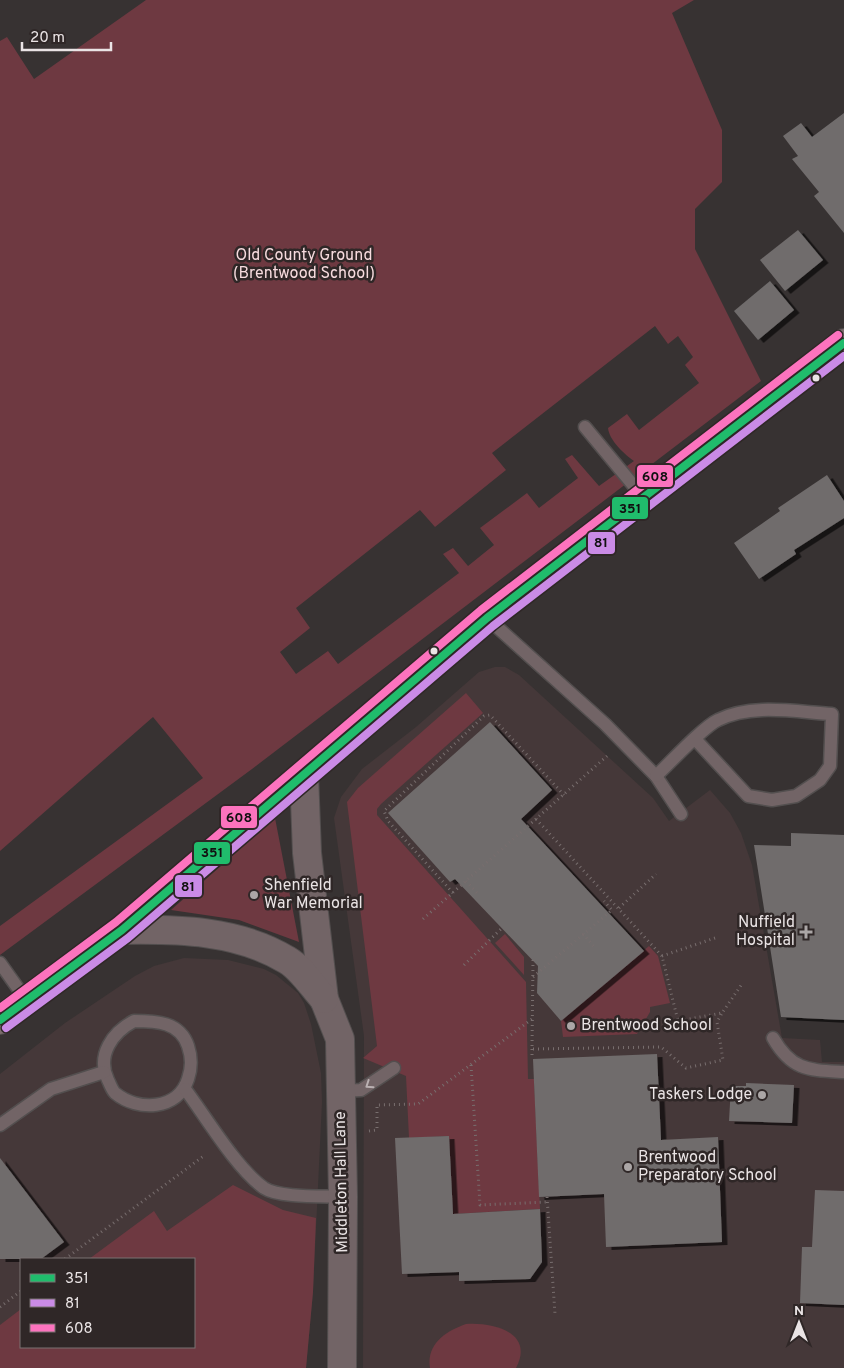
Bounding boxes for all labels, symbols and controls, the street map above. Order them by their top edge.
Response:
scale bar [22,20,111,52]
text: 20 m [30,29,65,48]
park label: Old County Ground (Brentwood School) [233,246,375,284]
unlabelled marker [811,373,821,383]
line badge: 608 [636,464,674,488]
text: 608 [642,469,668,486]
line badge: 351 [611,496,649,520]
text: 351 [619,501,641,518]
line badge: 81 [587,531,616,555]
text: 81 [594,535,608,552]
unlabelled marker [429,646,439,656]
line badge: 608 [220,805,258,829]
text: 608 [226,810,252,827]
line badge: 351 [193,841,231,865]
text: 351 [201,845,223,862]
line badge: 81 [174,874,203,898]
place label: Shenfield War Memorial [264,876,363,914]
text: 81 [181,879,195,896]
marker: Shenfield War Memorial [248,889,260,901]
place label: Nuffield Hospital [736,913,795,951]
marker: Nuffield Hospital [799,925,813,939]
place label: Brentwood School [581,1016,712,1036]
marker: Brentwood School [565,1020,577,1032]
one-way arrow [365,1079,374,1088]
place label: Taskers Lodge [649,1085,752,1105]
marker: Taskers Lodge [756,1089,768,1101]
street label: Middleton Hall Lane [331,1111,353,1253]
place label: Brentwood Preparatory School [638,1148,777,1186]
marker: Brentwood Preparatory School [622,1161,634,1173]
legend [20,1258,195,1348]
text: 351 [65,1270,89,1289]
text: 81 [65,1295,80,1314]
north arrow [774,1298,824,1348]
text: N [794,1303,804,1320]
text: 608 [65,1320,93,1339]

